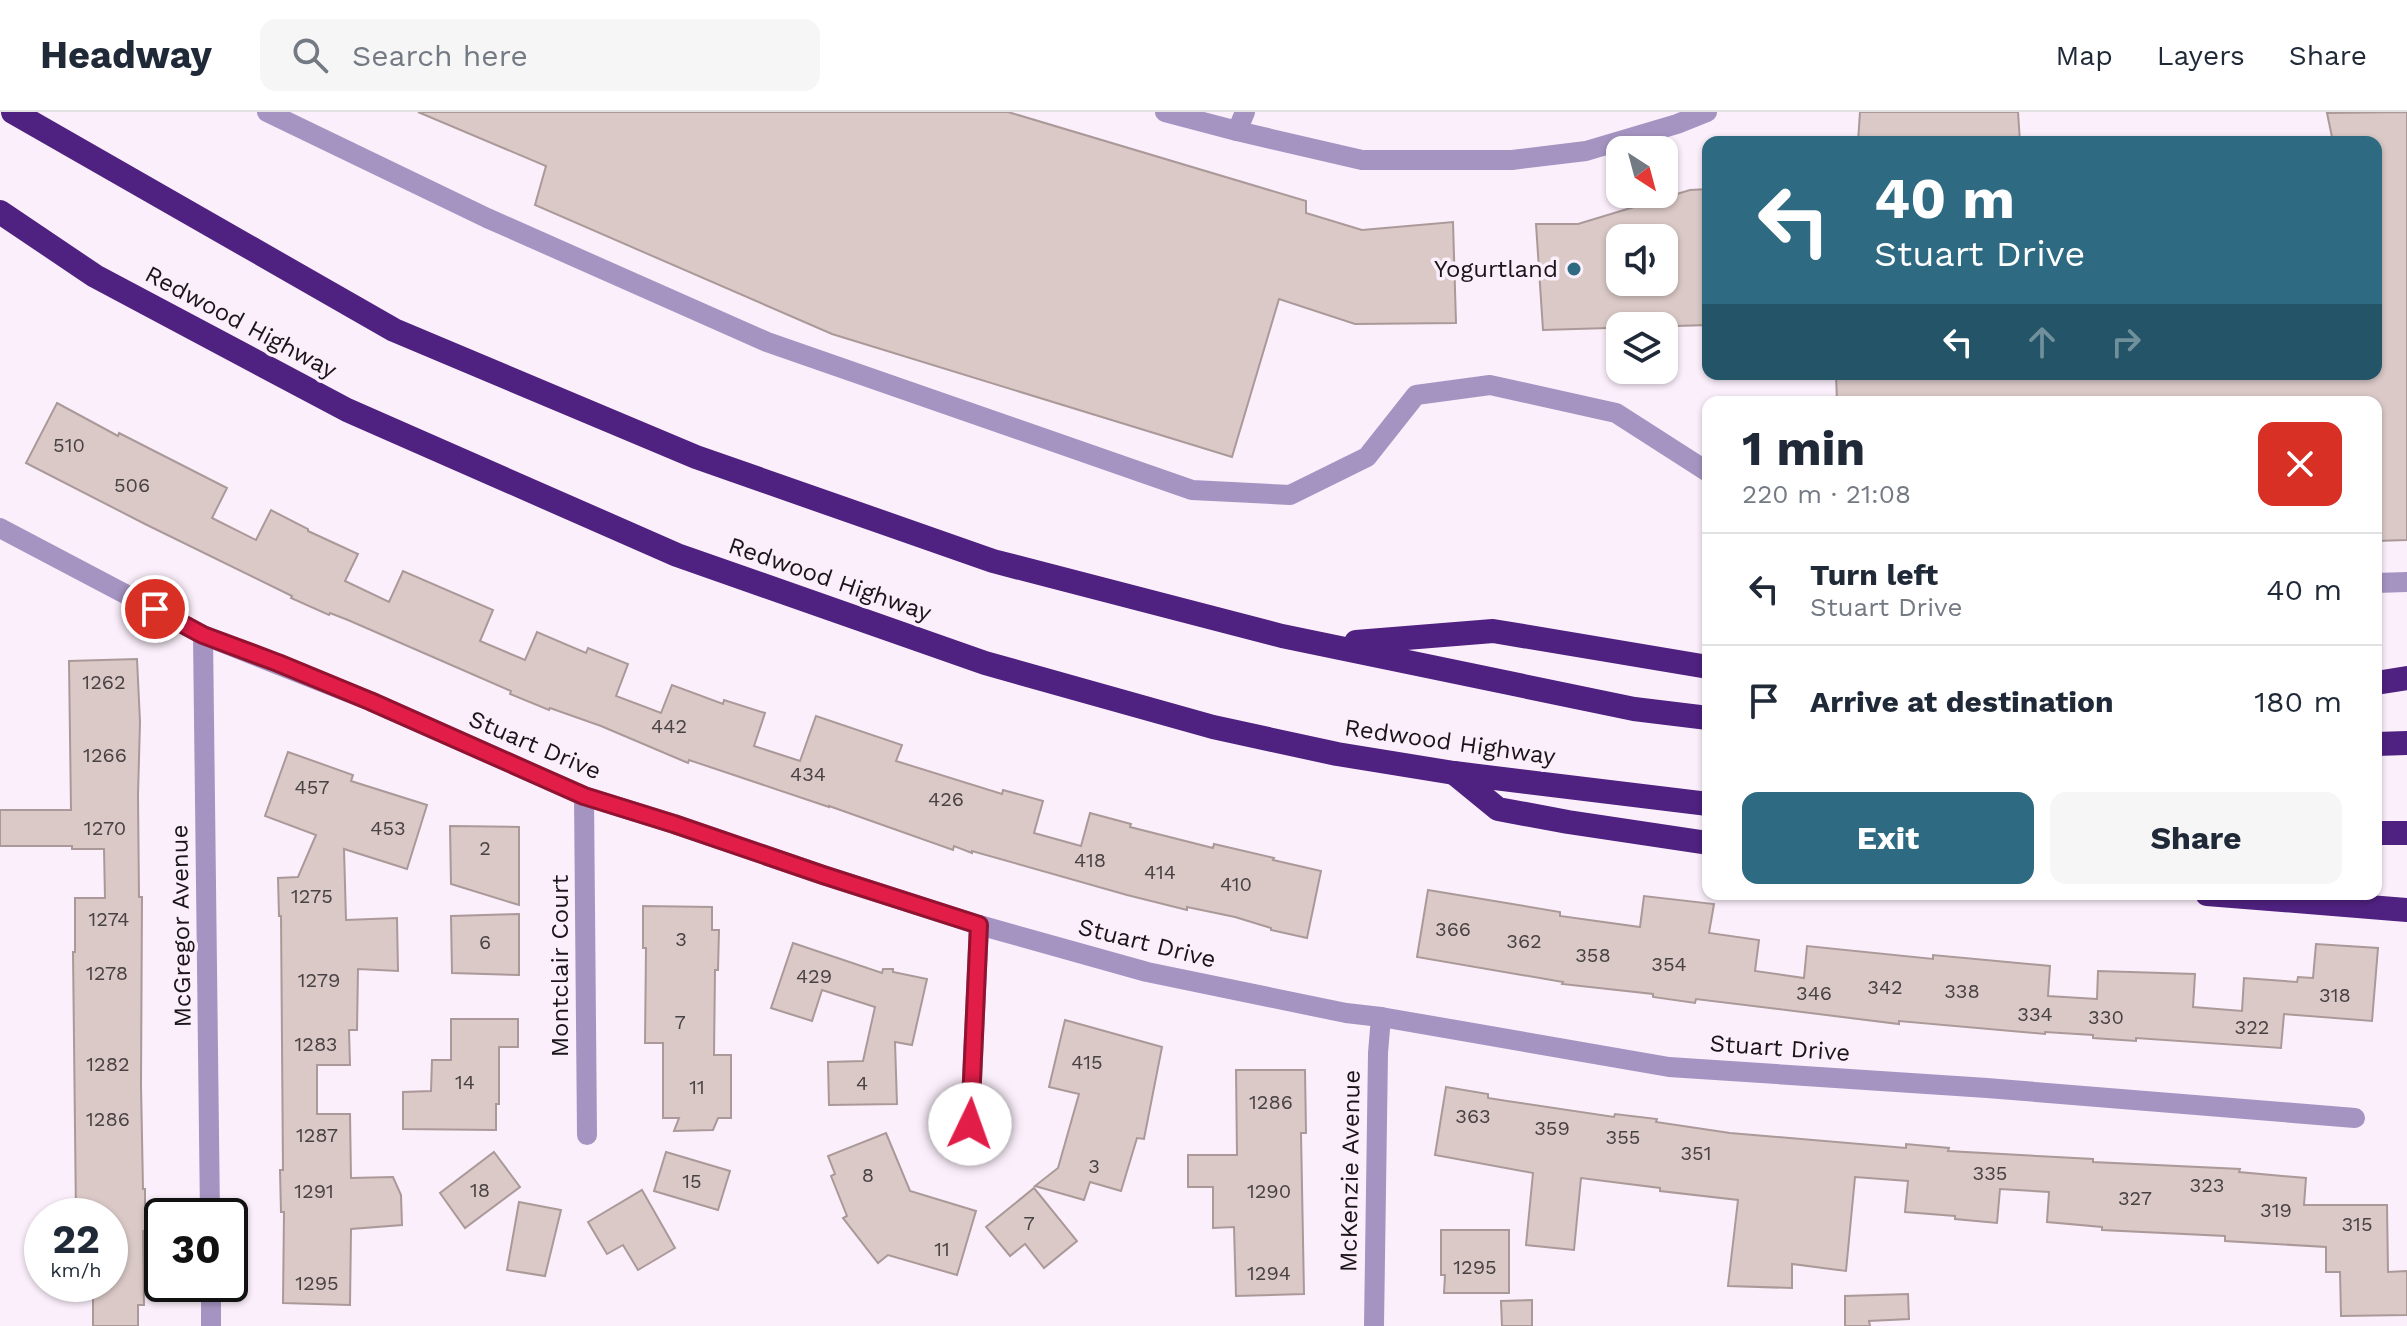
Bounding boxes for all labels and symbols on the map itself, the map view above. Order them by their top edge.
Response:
north arrow [1606,136,1678,208]
place label: Yogurtland [1434,255,1558,283]
street label: Redwood Highway [141,260,342,385]
marker: Yogurtland [1565,260,1583,278]
house number: 510 [53,433,85,457]
house number: 506 [114,473,150,497]
street label: Redwood Highway [725,531,936,627]
pin [121,575,189,643]
house number: 1262 [82,670,126,694]
street label: Stuart Drive [465,705,605,785]
street label: Redwood Highway [1343,713,1558,771]
house number: 442 [651,714,687,738]
house number: 1266 [83,743,127,767]
house number: 434 [790,762,826,786]
house number: 457 [294,775,330,799]
house number: 426 [928,787,964,811]
house number: 1270 [84,816,126,840]
house number: 453 [370,816,406,840]
street label: McGregor Avenue [165,824,197,1028]
house number: 2 [479,836,491,860]
house number: 418 [1074,848,1106,872]
house number: 414 [1144,860,1176,884]
house number: 410 [1220,872,1252,896]
street label: Montclair Court [546,875,574,1057]
house number: 1275 [291,884,333,908]
house number: 1274 [88,907,130,931]
street label: Stuart Drive [1075,912,1219,974]
house number: 366 [1435,917,1471,941]
house number: 3 [675,927,687,951]
house number: 362 [1506,929,1542,953]
house number: 6 [479,930,491,954]
house number: 358 [1575,943,1611,967]
house number: 354 [1651,952,1687,976]
house number: 1278 [86,961,128,985]
house number: 429 [796,964,832,988]
house number: 1279 [298,968,340,992]
house number: 342 [1867,975,1903,999]
house number: 338 [1944,979,1980,1003]
house number: 346 [1796,981,1832,1005]
house number: 318 [2319,983,2351,1007]
house number: 334 [2017,1002,2053,1026]
house number: 330 [2088,1005,2124,1029]
house number: 7 [674,1010,686,1034]
house number: 322 [2235,1015,2269,1039]
street label: Stuart Drive [1709,1029,1851,1067]
house number: 1283 [294,1032,338,1056]
house number: 415 [1071,1050,1103,1074]
house number: 1282 [86,1052,130,1076]
house number: 14 [455,1070,475,1094]
street label: McKenzie Avenue [1334,1070,1366,1272]
house number: 4 [856,1071,868,1095]
house number: 11 [689,1075,705,1099]
position arrow [928,1082,1012,1166]
house number: 1286 [1249,1090,1293,1114]
house number: 363 [1455,1104,1491,1128]
house number: 1286 [86,1107,130,1131]
house number: 359 [1534,1116,1570,1140]
house number: 1287 [296,1123,338,1147]
house number: 355 [1606,1125,1640,1149]
house number: 351 [1680,1141,1712,1165]
house number: 3 [1088,1154,1100,1178]
house number: 335 [1973,1161,2007,1185]
house number: 8 [862,1163,874,1187]
house number: 15 [682,1169,702,1193]
house number: 323 [2190,1173,2224,1197]
house number: 18 [470,1178,490,1202]
house number: 1291 [294,1179,334,1203]
house number: 1290 [1247,1179,1291,1203]
house number: 327 [2118,1186,2152,1210]
speed limit sign: 30 [144,1198,248,1302]
house number: 319 [2260,1198,2292,1222]
house number: 7 [1023,1211,1035,1235]
house number: 315 [2341,1212,2373,1236]
house number: 11 [934,1237,950,1261]
house number: 1295 [1453,1255,1497,1279]
house number: 1294 [1247,1261,1291,1285]
house number: 1295 [295,1271,339,1295]

